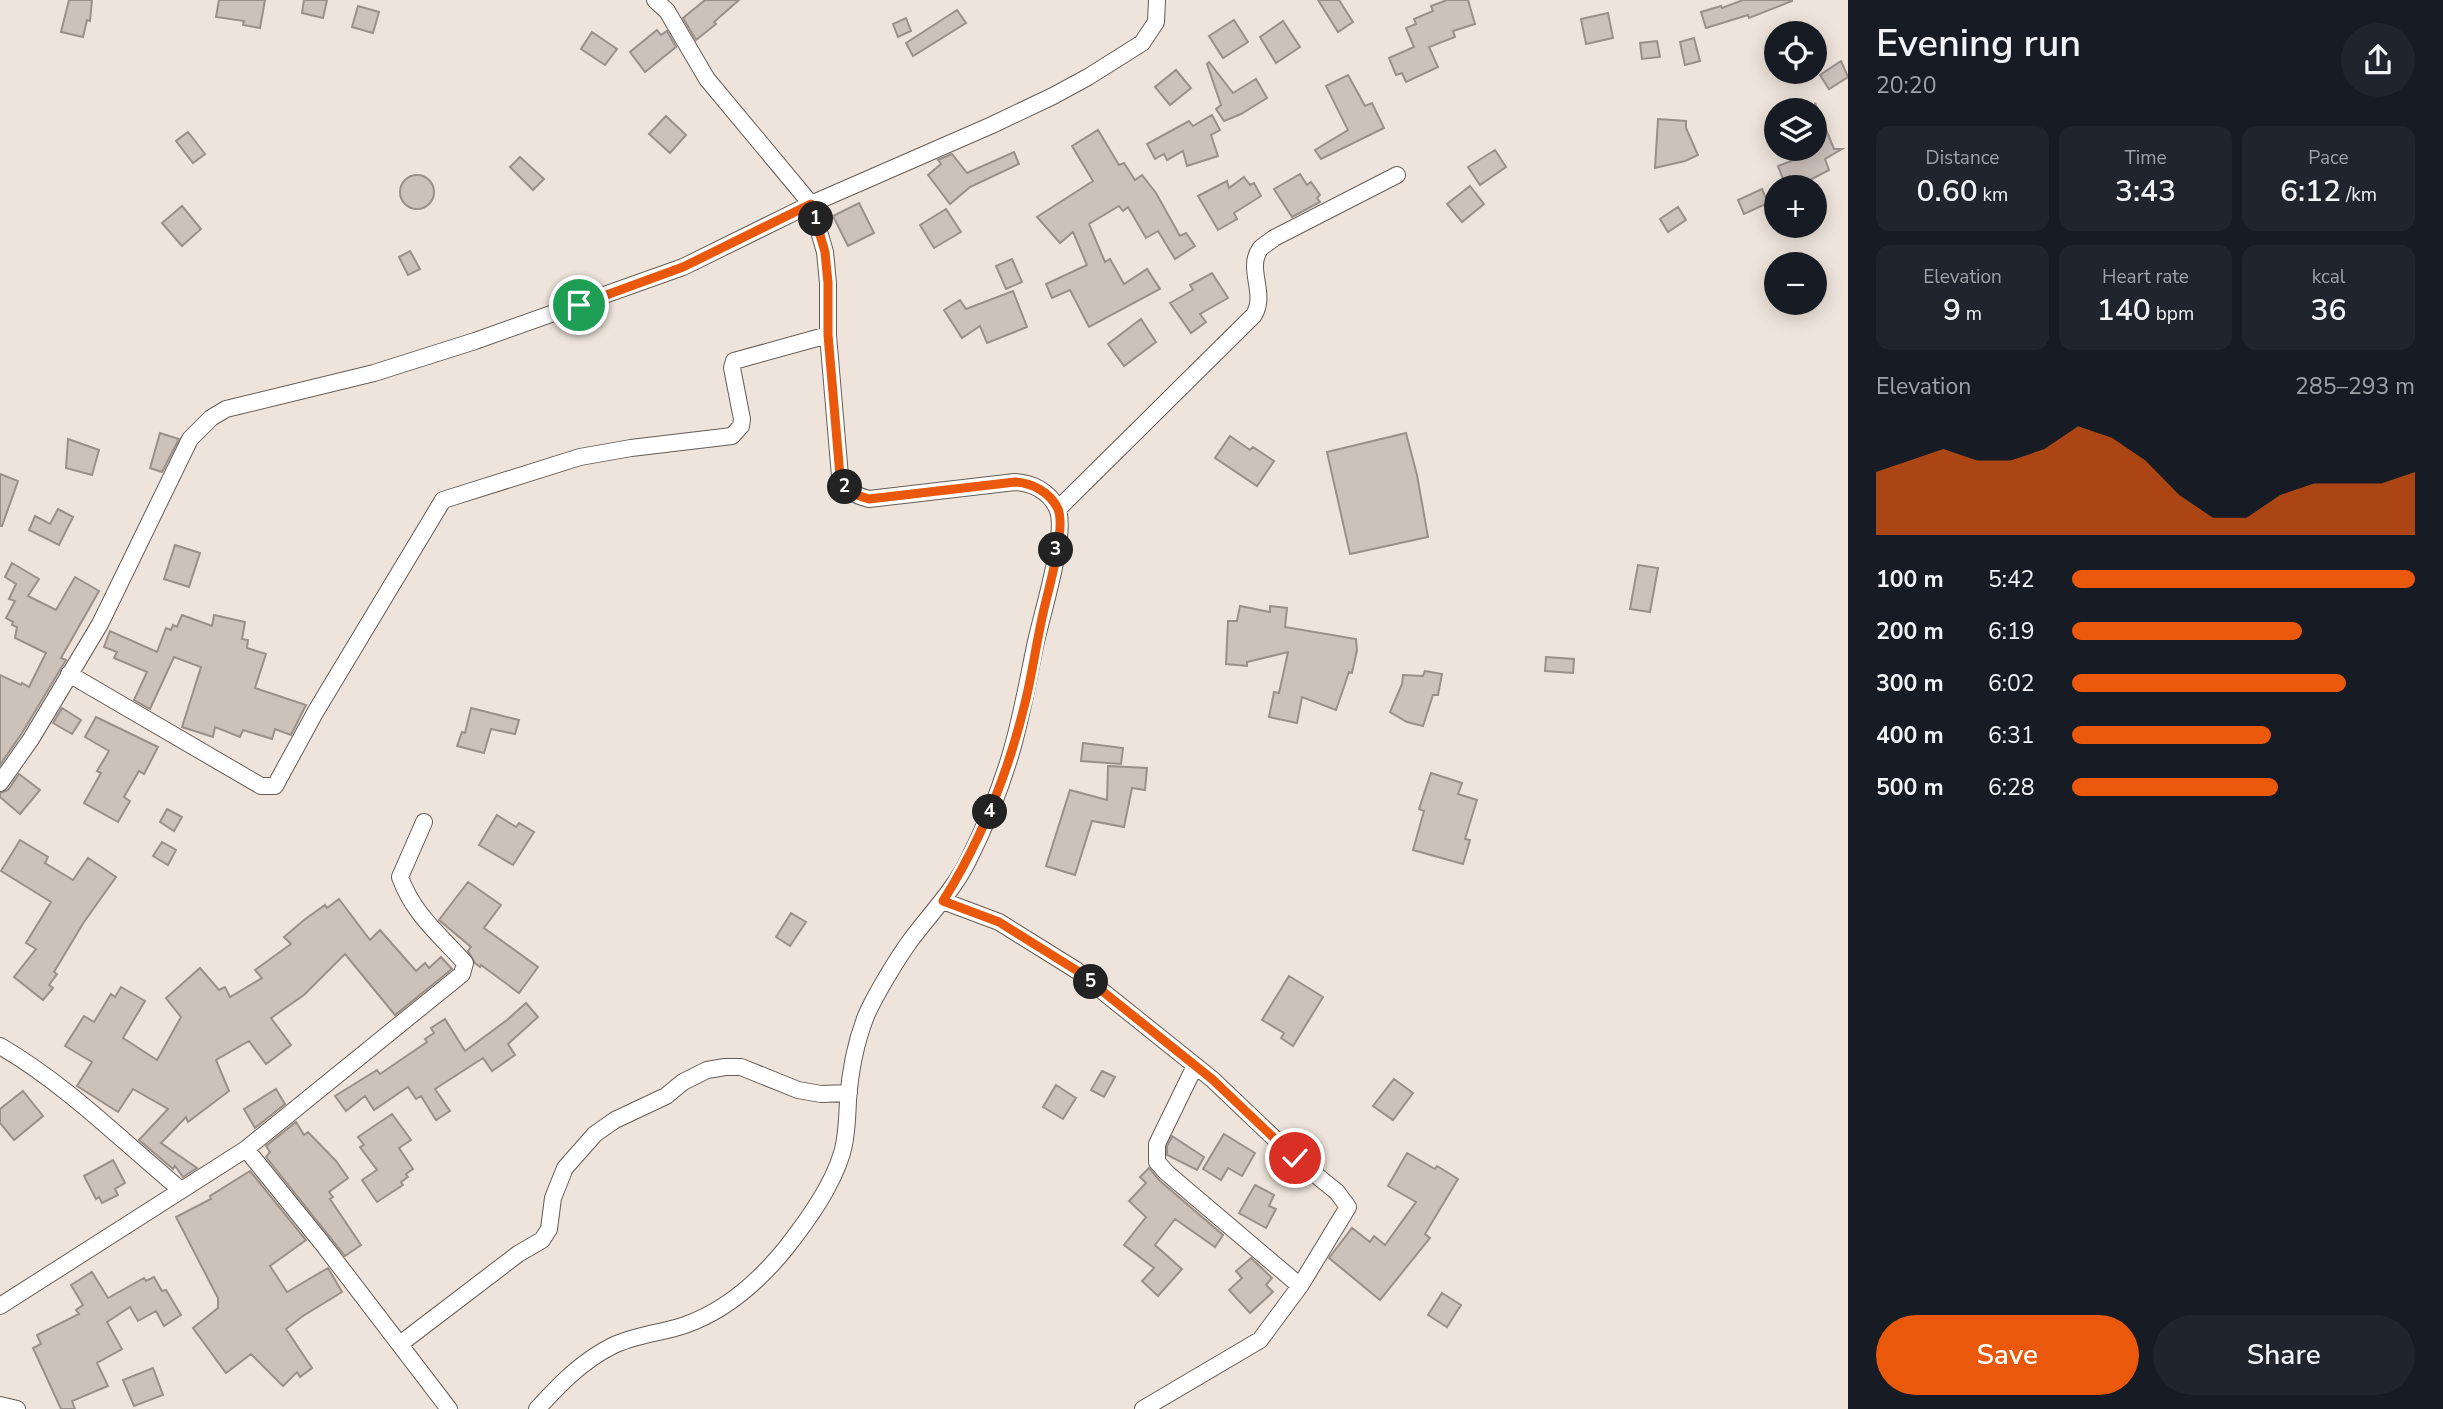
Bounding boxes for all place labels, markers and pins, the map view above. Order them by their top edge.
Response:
pin: 1 [798,202,834,236]
pin [549,275,609,335]
pin: 2 [828,470,862,504]
pin: 3 [1038,532,1074,568]
pin: 4 [972,794,1007,830]
pin: 5 [1074,964,1108,1000]
pin [1265,1128,1325,1188]

